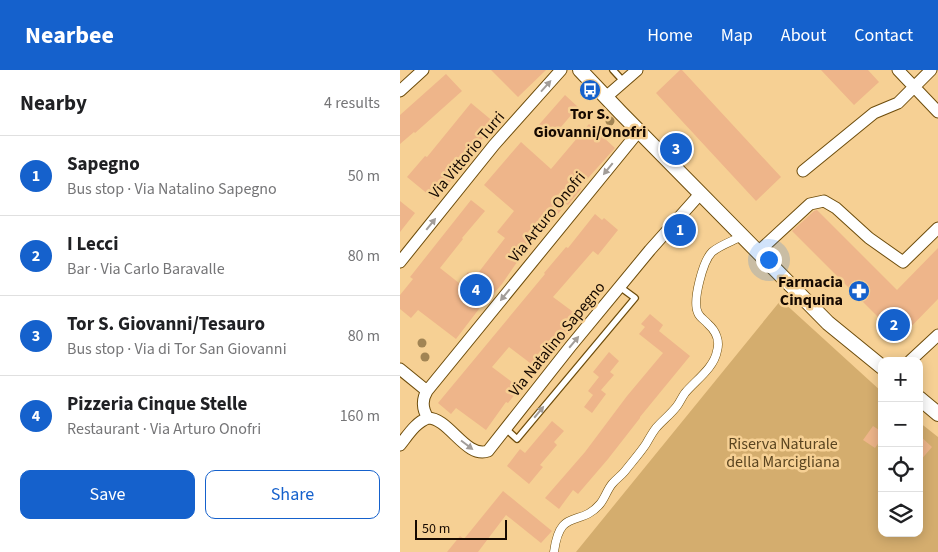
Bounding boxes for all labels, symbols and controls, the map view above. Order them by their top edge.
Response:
text: Nearbee [25,18,114,53]
text: Home [647,23,693,48]
text: Map [721,23,753,48]
text: About [781,23,826,48]
text: Contact [854,23,913,48]
bus stop icon: Tor S. Giovanni/Onofri [578,78,602,102]
one-way arrow [541,80,552,93]
text: Nearby [20,88,87,118]
text: 4 results [324,92,380,114]
place label: Tor S. Giovanni/Onofri [534,103,646,143]
street label: Via Vittorio Turri [424,107,510,203]
pin: 3 [660,130,692,168]
text: Sapegno [67,151,140,178]
one-way arrow [602,162,613,175]
text: 1 [32,165,40,187]
text: 50 m [348,165,380,187]
street label: Via Arturo Onofri [503,167,591,267]
text: Bus stop · Via Natalino Sapegno [67,178,277,200]
pin: 1 [664,211,696,249]
one-way arrow [425,218,436,231]
text: I Lecci [67,231,118,258]
text: 2 [32,245,40,267]
text: 80 m [348,245,380,267]
your location [756,247,782,273]
text: Bar · Via Carlo Baravalle [67,258,225,280]
pin: 4 [460,271,492,309]
place label: Farmacia Cinquina [778,271,843,311]
street label: Via Natalino Sapegno [504,277,610,401]
pharmacy icon: Farmacia Cinquina [847,279,871,303]
one-way arrow [500,288,511,301]
pin: 2 [878,306,910,344]
text: Tor S. Giovanni/Tesauro [67,311,265,338]
text: 3 [32,325,40,347]
text: 80 m [348,325,380,347]
one-way arrow [569,336,580,349]
text: Bus stop · Via di Tor San Giovanni [67,338,287,360]
map controls [878,357,923,537]
button: + [878,357,923,402]
text: Pizzeria Cinque Stelle [67,391,247,418]
button: − [878,402,923,447]
text: 4 [32,405,40,427]
text: 160 m [340,405,380,427]
one-way arrow [533,407,545,419]
text: Restaurant · Via Arturo Onofri [67,418,261,440]
park label: Riserva Naturale della Marcigliana [726,433,840,473]
one-way arrow [460,439,473,450]
button: locate [878,447,923,492]
button: Save [20,470,195,519]
button: Share [205,470,380,519]
button: layers [878,492,923,537]
scale bar [415,517,508,540]
text: 50 m [422,519,450,539]

